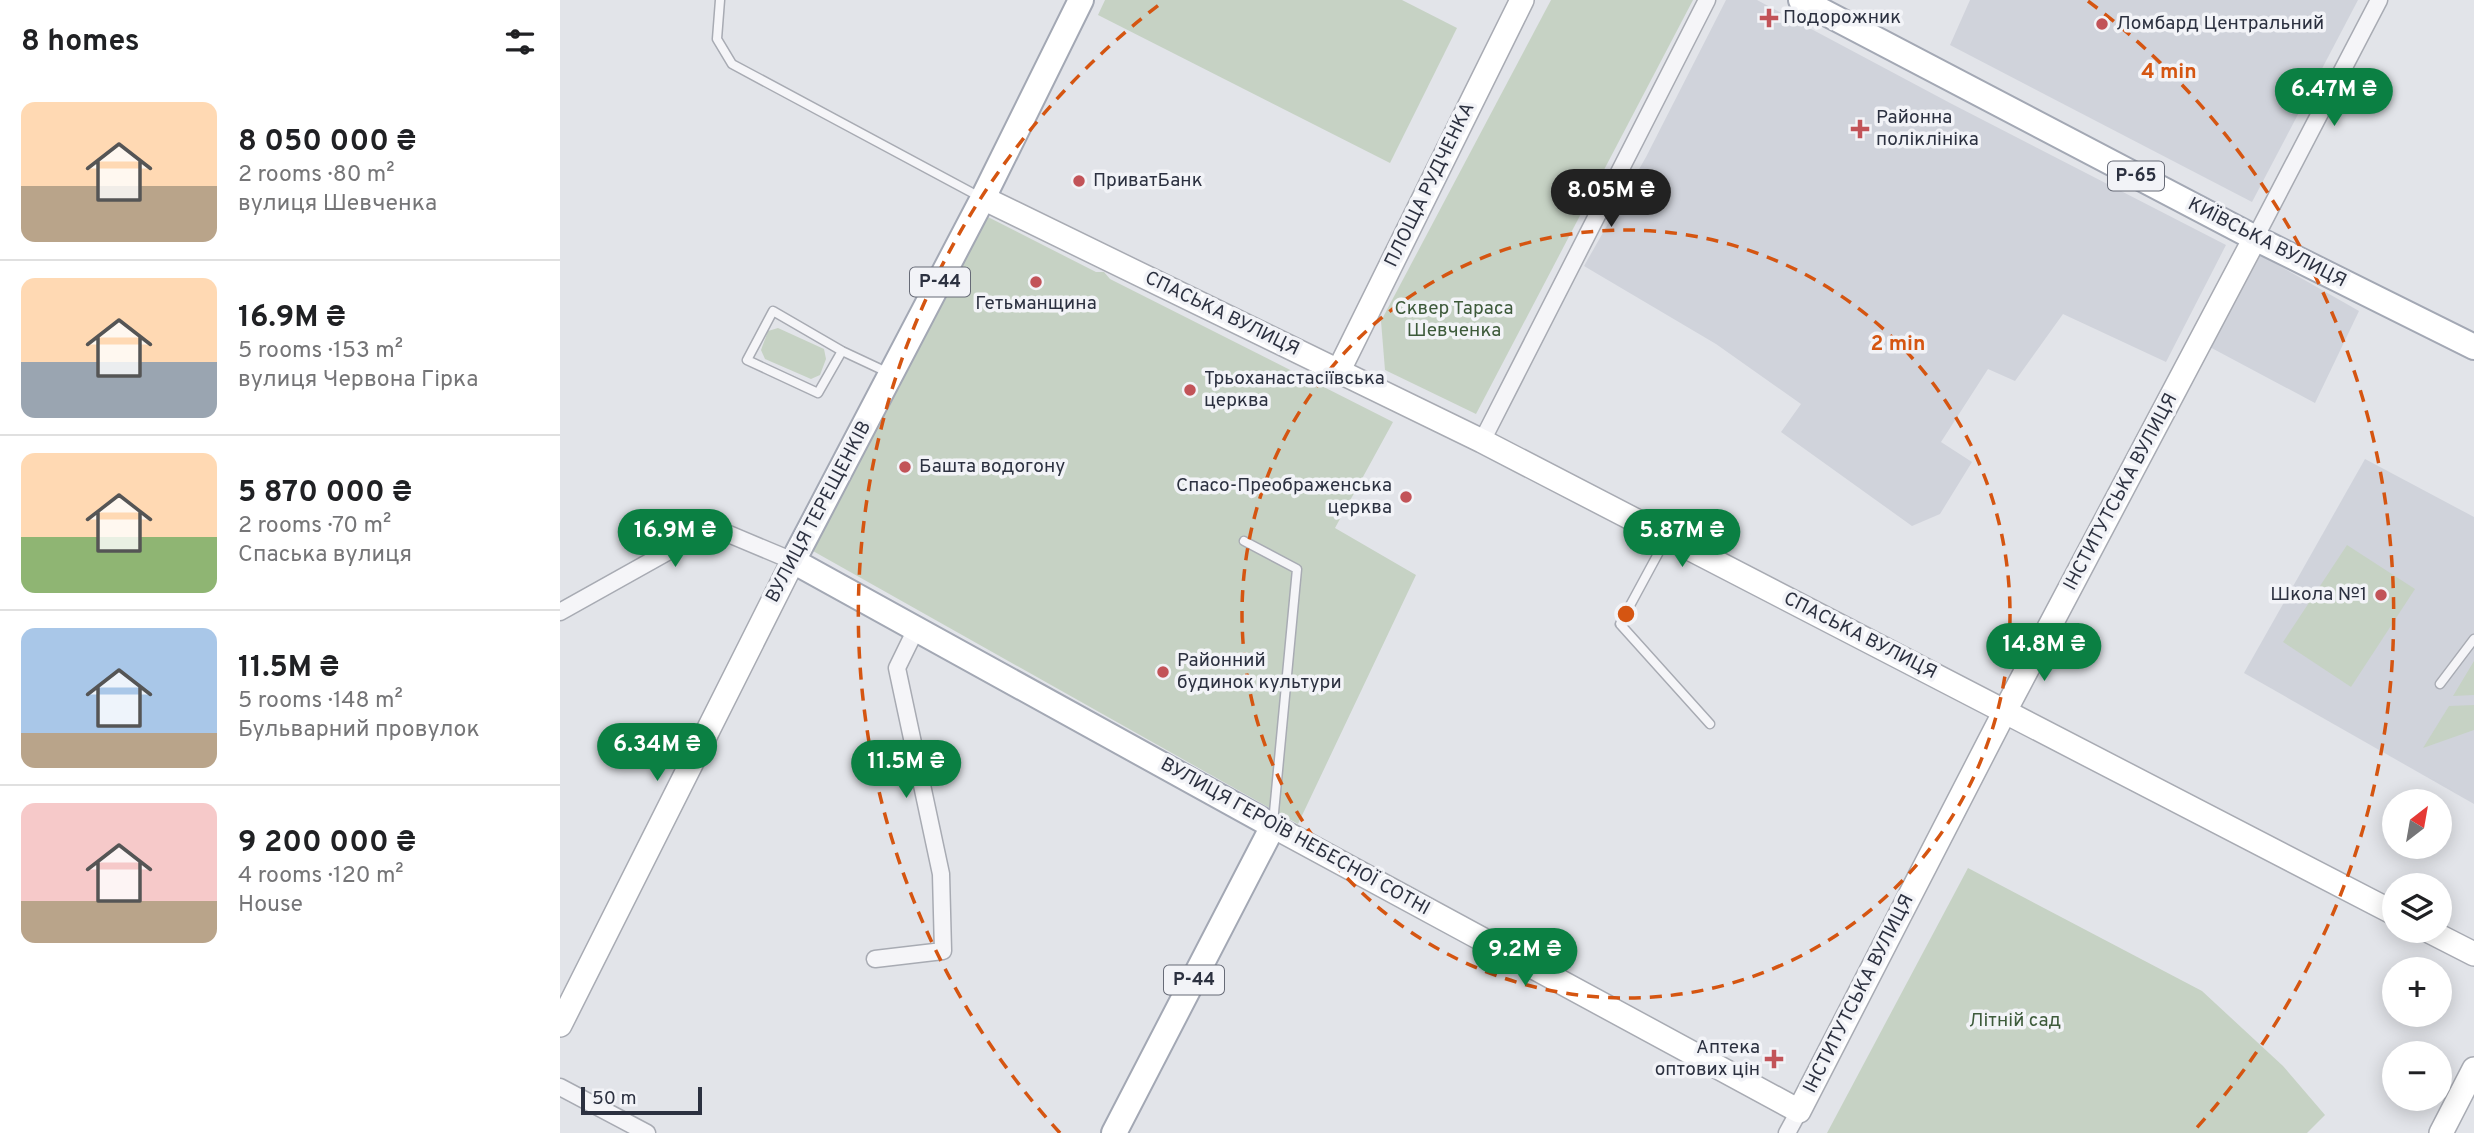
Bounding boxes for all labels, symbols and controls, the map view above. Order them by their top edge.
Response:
place label: Подорожник [1783,6,1901,30]
marker: Подорожник [1761,10,1777,26]
place label: Ломбард Центральний [2116,12,2324,36]
marker: Ломбард Центральний [2094,16,2110,32]
icon: filters [501,23,539,61]
text: 8 homes [21,24,140,61]
text: 4 min [2141,59,2197,86]
pin: 6.47M ₴ [2269,68,2399,128]
text: 6.47M ₴ [2291,76,2377,105]
street label: ПЛОЩА РУДЧЕНКА [1380,99,1480,271]
place label: Районна поліклініка [1876,106,1979,152]
marker: Районна поліклініка [1850,119,1870,139]
text: 8 050 000 ₴ [238,124,416,161]
icon: home [77,130,161,214]
text: 2 rooms · 80 m² [238,161,395,190]
road number: Р-65 [2108,162,2164,190]
place label: ПриватБанк [1093,169,1203,193]
pin: 8.05M ₴ [1546,170,1676,229]
marker: ПриватБанк [1071,173,1087,189]
text: 8.05M ₴ [1567,177,1655,206]
text: вулиця Шевченка [238,190,437,219]
street label: КИЇВСЬКА ВУЛИЦЯ [2184,192,2351,293]
street label: СПАСЬКА ВУЛИЦЯ [1141,266,1303,362]
road number: Р-44 [910,268,970,296]
marker: Гетьманщина [1028,274,1044,290]
place label: Гетьманщина [975,292,1097,316]
park label: Сквер Тараса Шевченка [1394,297,1514,343]
text: 16.9M ₴ [238,300,346,337]
icon: home [77,306,161,390]
text: 2 min [1871,331,1925,358]
text: 5 rooms · 153 m² [238,337,403,366]
text: вулиця Червона Гірка [238,366,478,395]
place label: Трьоханастасіївська церква [1204,367,1385,413]
marker: Трьоханастасіївська церква [1182,382,1198,398]
street label: ІНСТИТУТСЬКА ВУЛИЦЯ [2059,389,2183,595]
street label: ВУЛИЦЯ ТЕРЕЩЕНКІВ [761,417,877,607]
place label: Башта водогону [919,455,1065,479]
marker: Башта водогону [897,459,913,475]
place label: Спасо-Преображенська церква [1176,474,1392,520]
text: 5 870 000 ₴ [238,475,412,512]
icon: home [77,481,161,565]
marker: Спасо-Преображенська церква [1398,489,1414,505]
pin: 16.9M ₴ [610,510,740,569]
pin: 5.87M ₴ [1617,510,1747,569]
text: 2 rooms · 70 m² [238,512,391,541]
text: 16.9M ₴ [634,517,716,546]
text: 5.87M ₴ [1639,517,1725,546]
text: Спаська вулиця [238,541,412,570]
place label: Школа №1 [2270,583,2367,607]
street label: СПАСЬКА ВУЛИЦЯ [1779,587,1941,685]
marker: Школа №1 [2373,587,2389,603]
centre of rings [1614,602,1638,626]
pin: 14.8M ₴ [1979,624,2109,683]
text: 14.8M ₴ [2002,631,2086,660]
place label: Районний будинок культури [1177,649,1342,695]
text: 11.5M ₴ [238,650,339,687]
icon: home [77,656,161,740]
marker: Районний будинок культури [1155,664,1171,680]
text: 5 rooms · 148 m² [238,687,403,716]
text: Бульварний провулок [238,716,480,745]
pin: 6.34M ₴ [592,724,722,783]
text: 6.34M ₴ [613,731,701,760]
pin: 11.5M ₴ [841,740,971,800]
text: 11.5M ₴ [867,748,945,777]
street label: ВУЛИЦЯ ГЕРОЇВ НЕБЕСНОЇ СОТНІ [1156,752,1434,921]
north arrow [2382,789,2452,859]
map controls [2382,789,2452,1111]
text: 9 200 000 ₴ [238,825,416,862]
icon: home [77,831,161,915]
text: 4 rooms · 120 m² [238,862,404,891]
button: layers [2382,873,2452,943]
street label: ІНСТИТУТСЬКА ВУЛИЦЯ [1798,890,1920,1098]
text: House [238,891,303,920]
pin: 9.2M ₴ [1468,928,1582,988]
text: 9.2M ₴ [1488,936,1562,965]
button: + [2382,957,2452,1027]
road number: Р-44 [1164,965,1224,995]
park label: Літній сад [1969,1009,2061,1033]
place label: Аптека оптових цін [1655,1036,1760,1082]
button: − [2382,1041,2452,1111]
marker: Аптека оптових цін [1766,1051,1782,1067]
scale bar [581,1084,702,1116]
text: 50 m [592,1087,637,1111]

